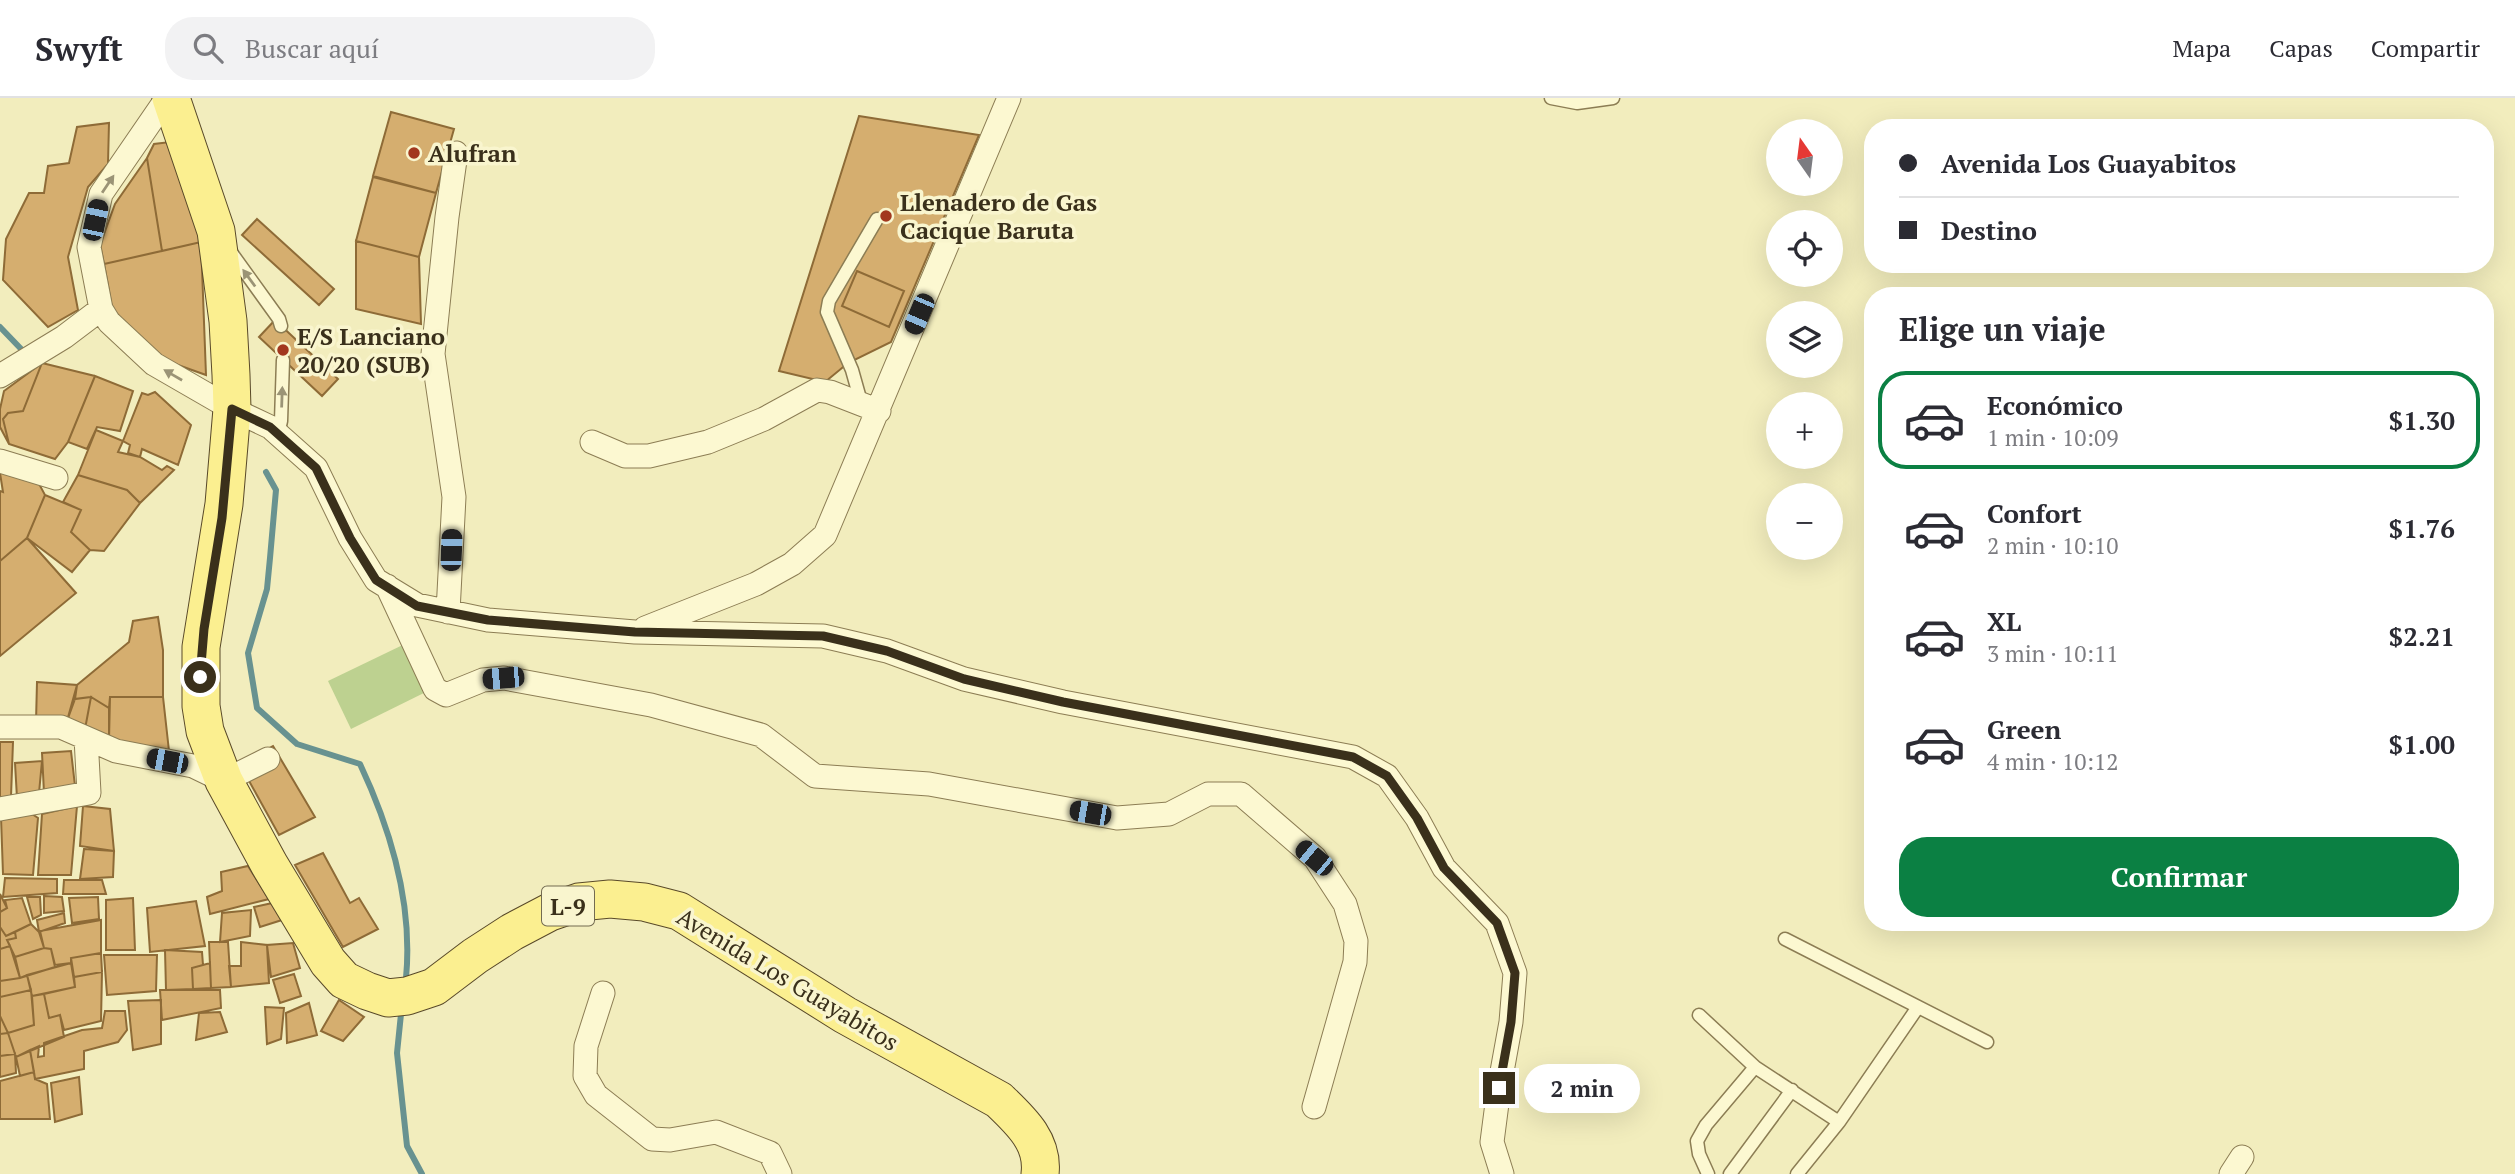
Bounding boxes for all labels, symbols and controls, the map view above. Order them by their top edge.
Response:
search box [165,17,655,80]
text: Swyft [35,27,123,70]
icon: search [189,29,227,67]
text: Buscar aquí [245,31,379,65]
text: Mapa [2173,32,2231,64]
text: Capas [2269,32,2333,64]
text: Compartir [2371,32,2480,64]
north arrow [1766,119,1843,196]
map controls [1766,119,1843,560]
place label: Alufran [428,137,517,169]
marker: Alufran [406,145,422,161]
text: Avenida Los Guayabitos [1941,146,2236,180]
one-way arrow [101,174,114,194]
place label: Llenadero de Gas Cacique Baruta [900,186,1097,246]
car [81,197,110,243]
marker: Llenadero de Gas Cacique Baruta [878,208,894,224]
button: locate [1766,210,1843,287]
text: Destino [1941,213,2037,247]
one-way arrow [242,269,256,287]
car [902,291,937,337]
button: layers [1766,301,1843,378]
text: Elige un viaje [1899,308,2106,350]
place label: E/S Lanciano 20/20 (SUB) [297,320,445,380]
marker: E/S Lanciano 20/20 (SUB) [275,342,291,358]
one-way arrow [163,369,182,381]
one-way arrow [277,386,288,408]
text: Económico [1987,388,2123,422]
icon: car [1903,389,1966,452]
button: + [1766,392,1843,469]
text: $1.30 [2389,403,2455,437]
text: 1 min · 10:09 [1987,422,2119,453]
button: − [1766,483,1843,560]
text: Confort [1987,496,2082,530]
icon: car [1903,497,1966,560]
text: $1.76 [2389,511,2455,545]
car [440,529,463,571]
text: 2 min · 10:10 [1987,530,2119,561]
text: XL [1987,604,2021,638]
icon: car [1903,605,1966,668]
text: $2.21 [2389,619,2455,653]
text: 3 min · 10:11 [1987,638,2119,669]
route start [184,661,216,693]
car [482,666,525,690]
text: Green [1987,712,2061,746]
icon: car [1903,713,1966,776]
text: $1.00 [2389,727,2455,761]
text: 4 min · 10:12 [1987,746,2119,777]
car [145,747,190,775]
car [1068,799,1113,827]
car [1292,836,1337,880]
button: Confirmar [1899,837,2459,917]
road number: L-9 [542,886,594,926]
street label: Avenida Los Guayabitos [671,900,905,1058]
callout: 2 min [1524,1063,1639,1112]
route end [1483,1072,1515,1104]
text: 2 min [1551,1073,1613,1104]

